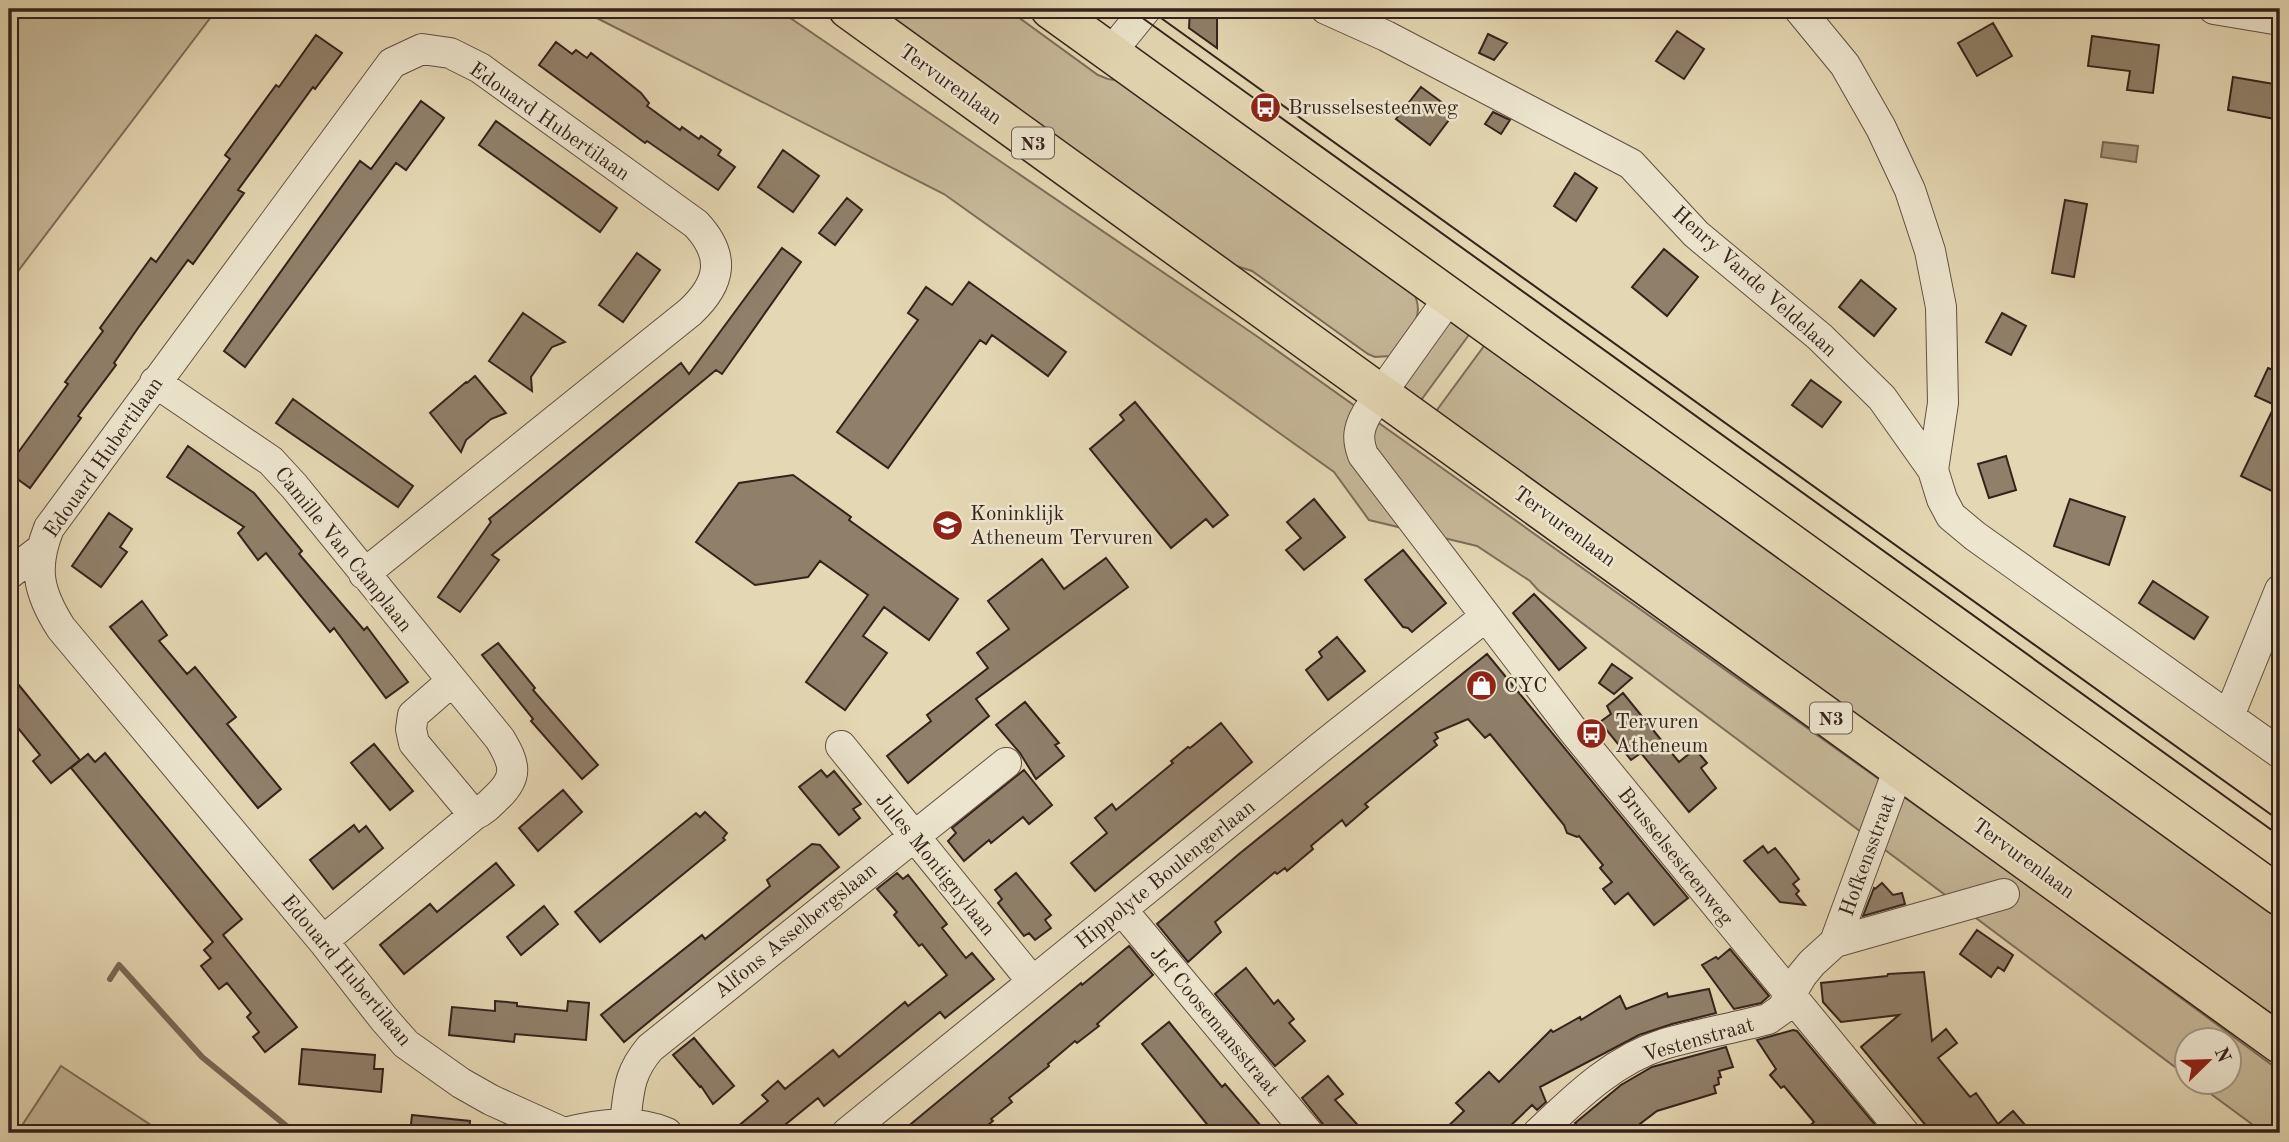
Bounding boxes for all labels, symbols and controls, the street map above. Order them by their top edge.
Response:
street label: Tervurenlaan [895,41,1005,129]
street label: Edouard Hubertilaan [465,59,633,185]
bus stop icon: Brusselsesteenweg [1248,90,1282,124]
place label: Brusselsesteenweg [1288,98,1459,119]
road number: N3 [1012,127,1054,158]
street label: Henry Vande Veldelaan [1668,203,1840,361]
street label: Edouard Hubertilaan [41,374,167,542]
street label: Camille Van Camplaan [270,463,416,636]
street label: Tervurenlaan [1509,483,1619,571]
place label: Koninklijk Atheneum Tervuren [970,504,1153,549]
school or university icon: Koninklijk Atheneum Tervuren [930,508,964,542]
shop icon: CYC [1464,668,1498,702]
place label: CYC [1504,676,1547,697]
road number: N3 [1810,702,1852,734]
place label: Tervuren Atheneum [1615,712,1708,757]
bus stop icon: Tervuren Atheneum [1575,716,1609,750]
street label: Brusselsesteenweg [1613,784,1737,930]
street label: Jules Montignylaan [871,790,999,940]
street label: Hofkensstraat [1837,792,1900,919]
street label: Hippolyte Boulengerlaan [1072,796,1260,954]
street label: Tervurenlaan [1968,815,2078,903]
street label: Alfons Asselbergslaan [711,859,881,1003]
street label: Edouard Hubertilaan [277,891,415,1051]
street label: Jef Coosemansstraat [1145,943,1282,1101]
street label: Vestenstraat [1640,1015,1756,1066]
north arrow [2174,1026,2244,1096]
text: N [2210,1045,2233,1066]

